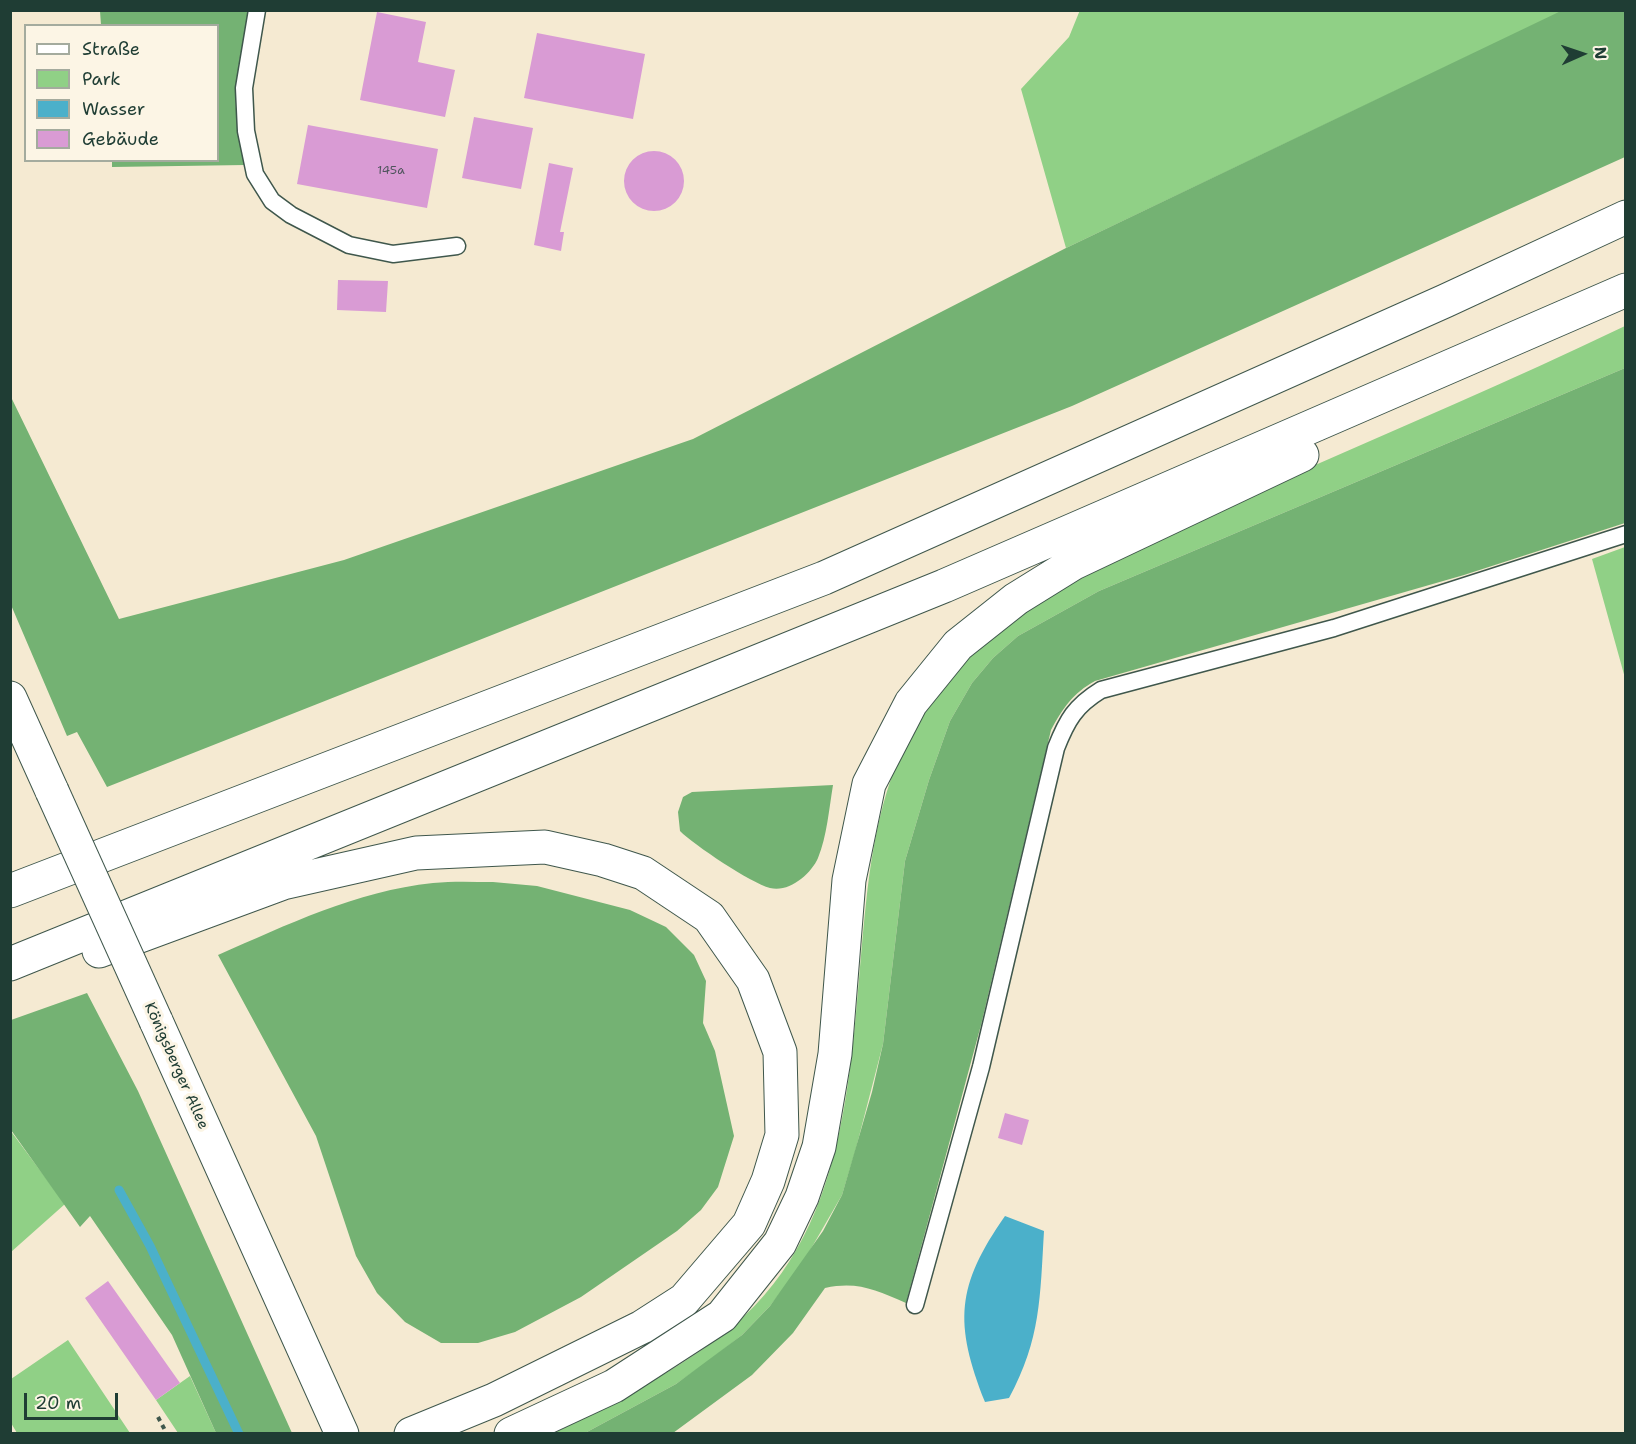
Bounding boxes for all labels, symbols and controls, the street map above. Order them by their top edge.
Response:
legend [24,24,219,162]
north arrow [1552,24,1612,84]
text: Straße [82,37,140,61]
text: N [1590,46,1611,60]
text: Park [82,67,121,91]
text: Wasser [82,97,145,121]
text: Gebäude [82,127,159,151]
house number: 145a [377,164,405,178]
street label: Königsberger Allee [140,1000,212,1132]
scale bar [27,1381,122,1419]
text: 20 m [35,1391,81,1415]

